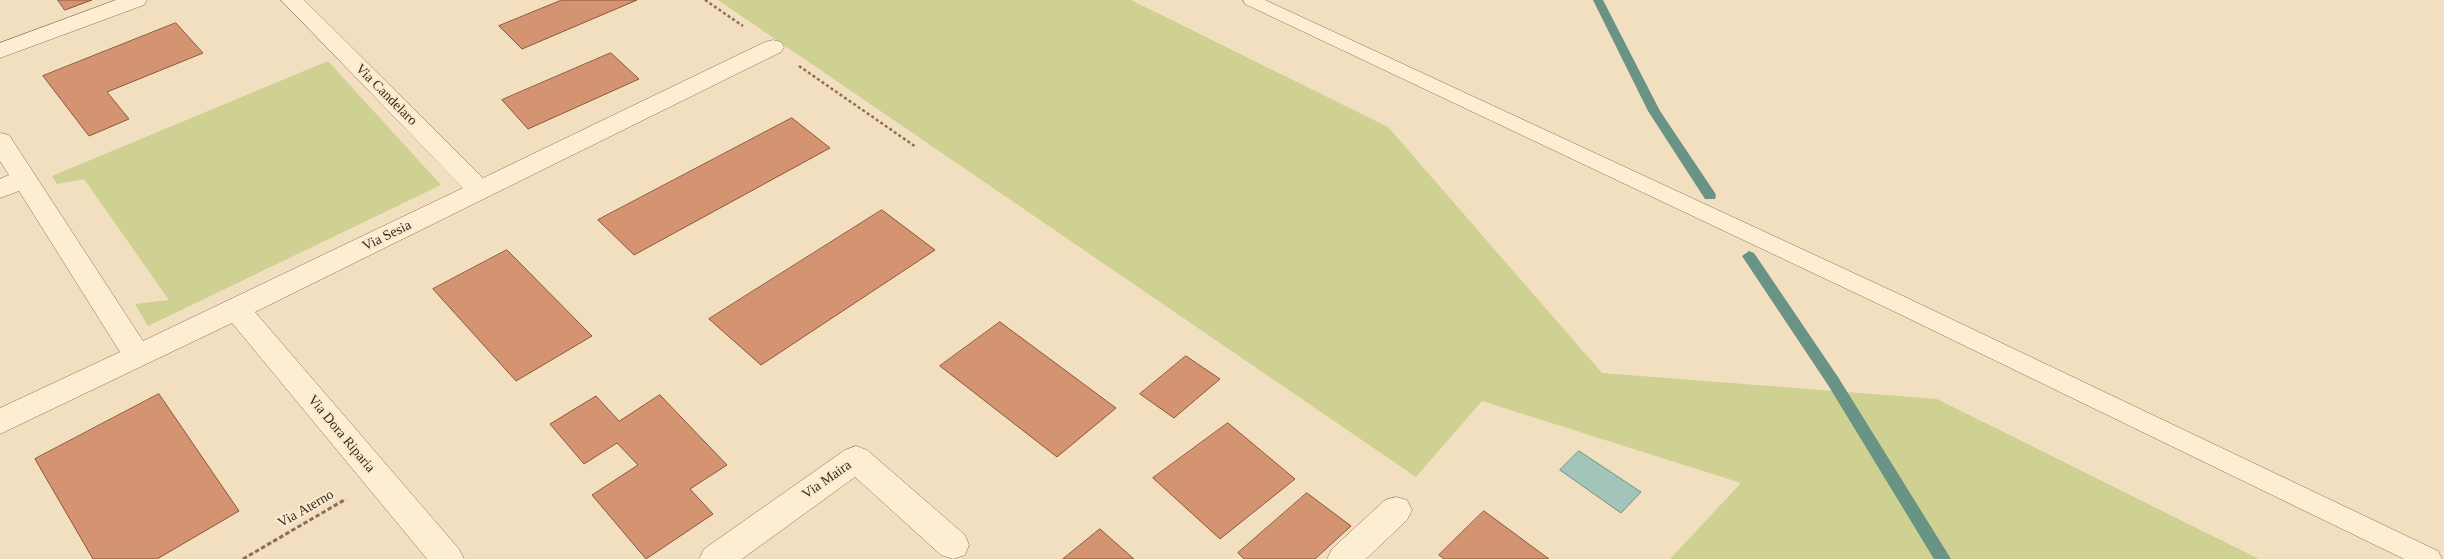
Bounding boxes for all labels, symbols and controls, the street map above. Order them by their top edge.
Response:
street label: Via Candelaro [352,61,420,129]
street label: Via Sesia [360,217,414,255]
street label: Via Dora Riparia [304,392,378,476]
street label: Via Maira [799,457,855,503]
street label: Via Aterno [275,486,337,532]

